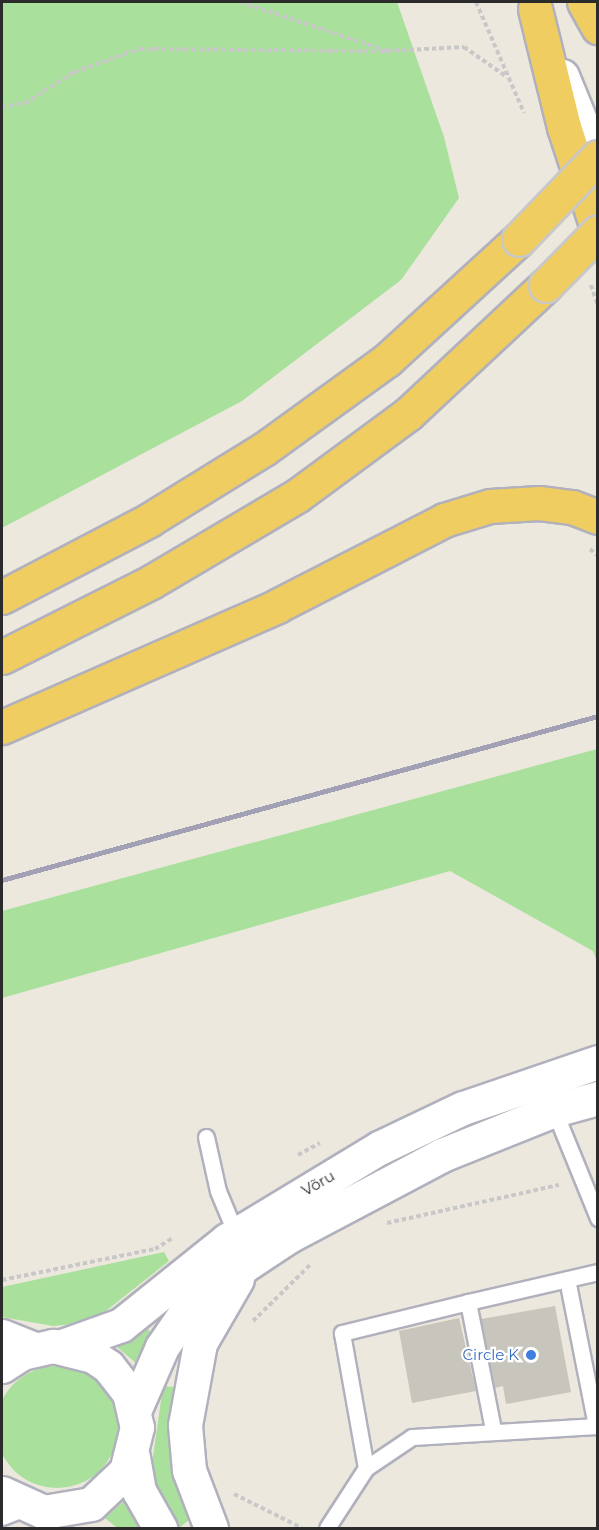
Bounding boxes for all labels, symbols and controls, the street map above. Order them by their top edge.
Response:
street label: Võru [298,1166,338,1200]
place label: Circle K [462,1346,519,1364]
marker: Circle K [524,1348,538,1362]

